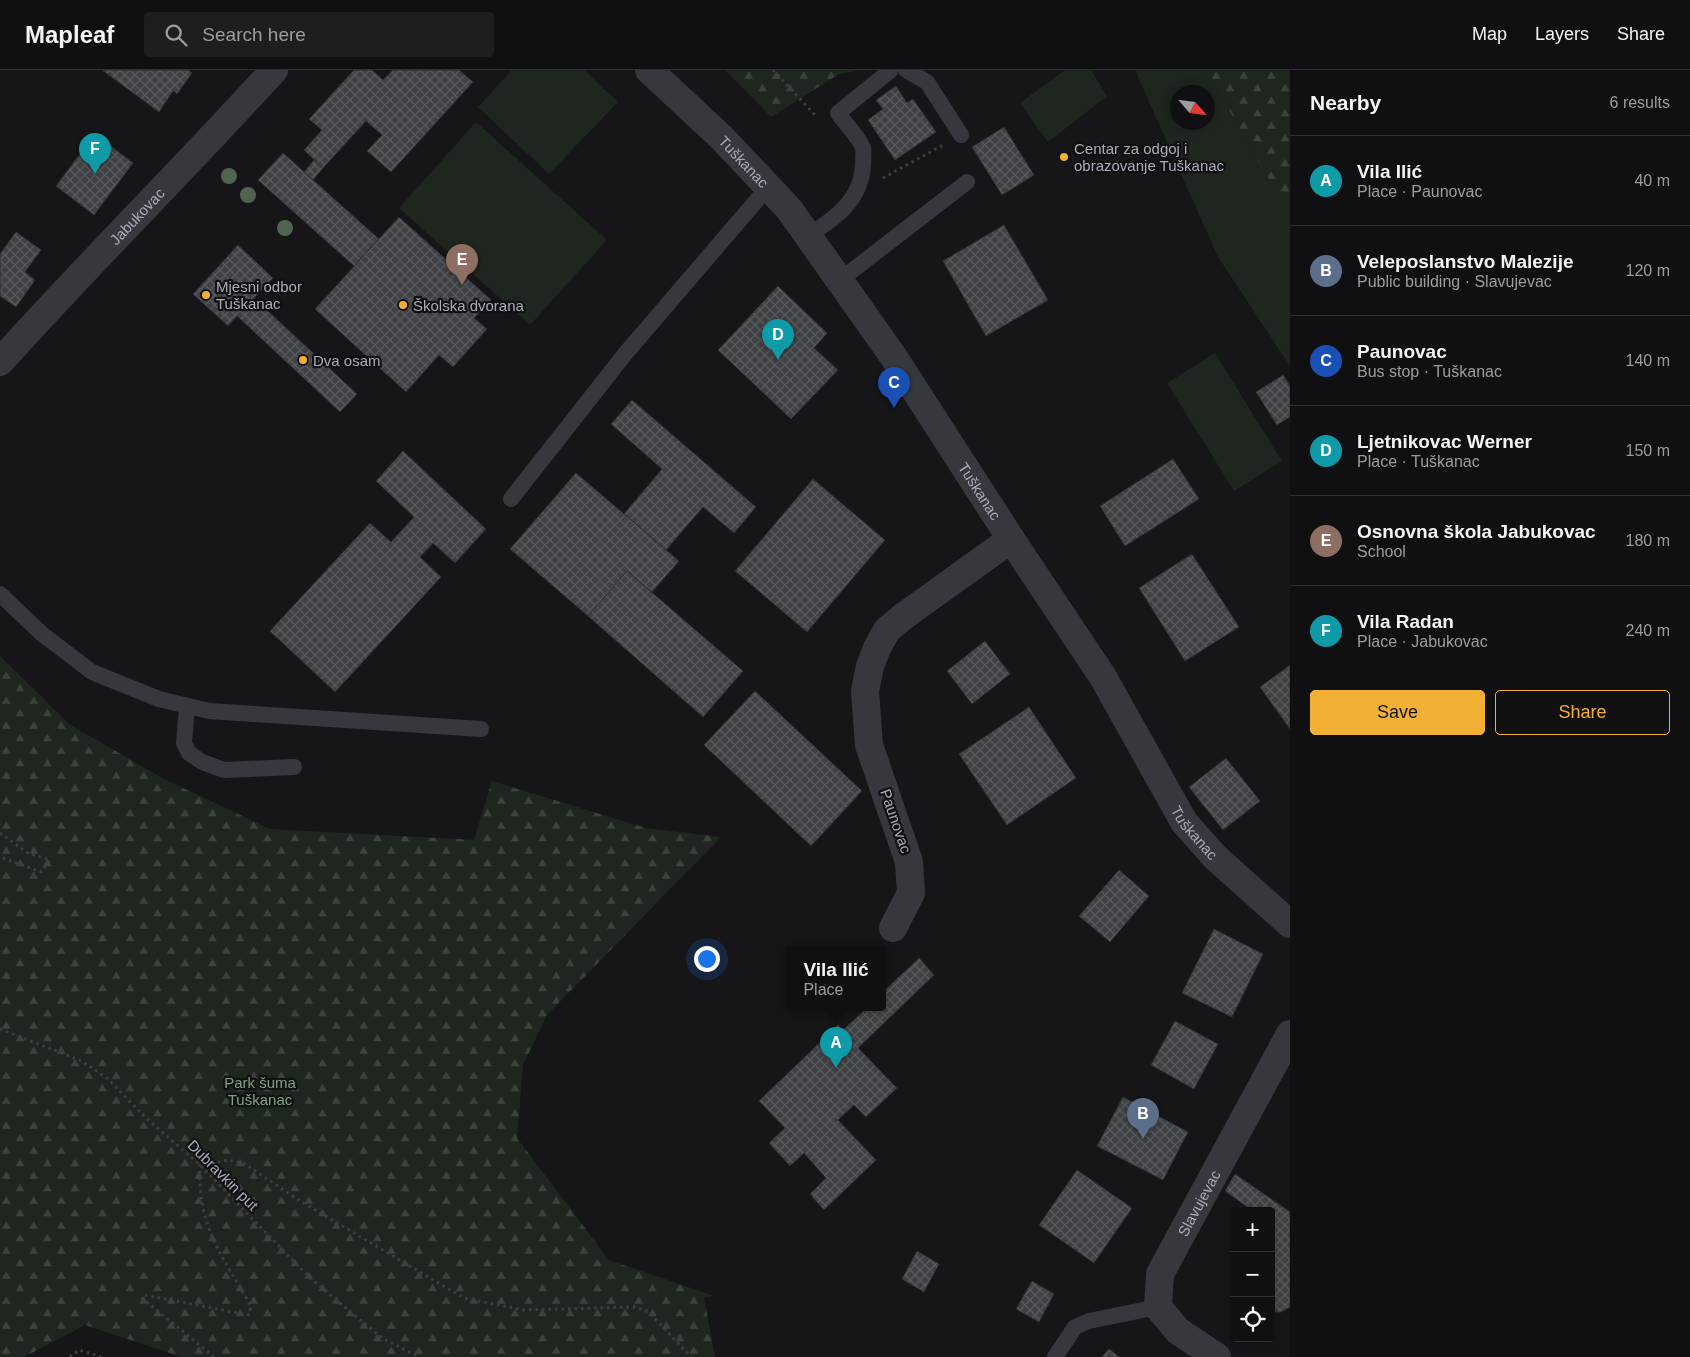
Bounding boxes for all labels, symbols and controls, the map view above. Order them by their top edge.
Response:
search box [144,12,494,57]
text: Mapleaf [25,21,114,48]
icon: search [162,21,190,49]
text: Search here [202,24,306,45]
text: Map [1472,24,1507,44]
text: Layers [1535,24,1589,44]
text: Share [1617,24,1665,44]
north arrow [1170,85,1215,130]
text: Nearby [1310,91,1381,114]
text: 6 results [1610,94,1670,111]
street label: Tuškanac [716,132,773,191]
pin: F [79,133,111,174]
place label: Centar za odgoj i obrazovanje Tuškanac [1074,140,1225,174]
marker: Centar za odgoj i obrazovanje Tuškanac [1058,151,1070,163]
text: Vila Ilić [1357,161,1422,182]
text: A [1320,172,1332,189]
text: 40 m [1634,172,1670,189]
text: Place · Paunovac [1357,183,1482,200]
street label: Jabukovac [106,184,168,248]
pin: E [446,244,478,285]
text: Veleposlanstvo Malezije [1357,251,1573,272]
text: B [1320,262,1332,279]
text: 120 m [1626,262,1670,279]
text: Public building · Slavujevac [1357,273,1552,290]
place label: Mjesni odbor Tuškanac [216,278,302,312]
marker: Mjesni odbor Tuškanac [200,289,212,301]
place label: Školska dvorana [413,297,525,314]
marker: Školska dvorana [397,299,409,311]
pin: D [762,319,794,360]
text: Paunovac [1357,341,1447,362]
place label: Dva osam [313,352,381,369]
text: C [1320,352,1332,369]
text: 140 m [1626,352,1670,369]
marker: Dva osam [297,354,309,366]
text: Bus stop · Tuškanac [1357,363,1502,380]
pin: C [878,367,910,408]
text: Ljetnikovac Werner [1357,431,1532,452]
text: D [1320,442,1332,459]
text: 150 m [1626,442,1670,459]
text: Place · Tuškanac [1357,453,1480,470]
street label: Tuškanac [955,459,1005,523]
text: Osnovna škola Jabukovac [1357,521,1596,542]
text: E [1321,532,1331,549]
text: 180 m [1626,532,1670,549]
text: School [1357,543,1406,560]
text: Vila Radan [1357,611,1454,632]
text: F [1321,622,1331,639]
text: 240 m [1626,622,1670,639]
text: Place · Jabukovac [1357,633,1488,650]
button: Save [1310,690,1485,735]
button: Share [1495,690,1670,735]
street label: Paunovac [877,787,915,856]
street label: Tuškanac [1168,803,1222,863]
your location [694,946,720,972]
popup [786,946,886,1011]
text: Vila Ilić [803,959,869,980]
text: Place [803,981,843,998]
pin: A [820,1027,852,1068]
park label: Park šuma Tuškanac [224,1074,296,1108]
pin: B [1127,1098,1159,1139]
street label: Dubravkin put [184,1136,262,1214]
street label: Slavujevac [1174,1167,1223,1239]
map controls [1230,1207,1275,1342]
button: + [1230,1207,1275,1252]
button: − [1230,1252,1275,1297]
button: locate [1230,1297,1275,1342]

